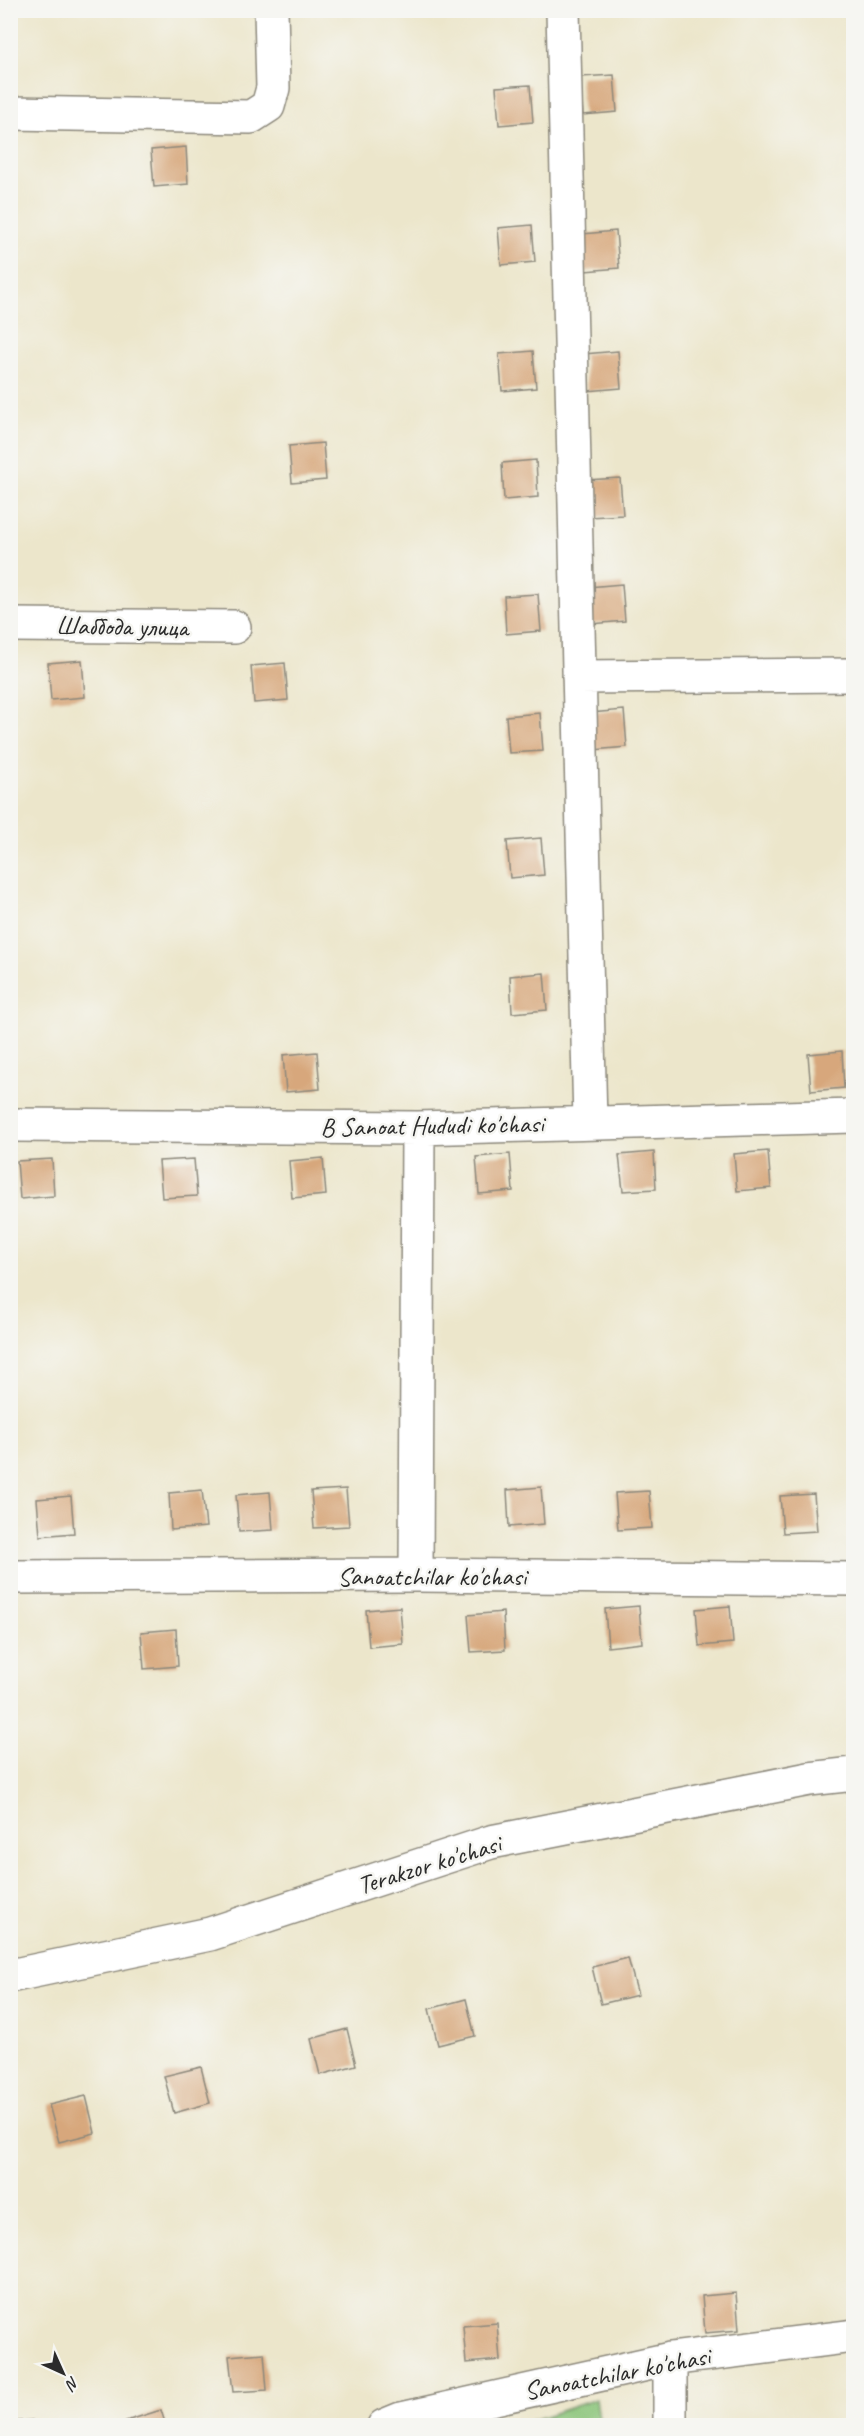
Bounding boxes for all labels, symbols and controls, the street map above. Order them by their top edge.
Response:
street label: Шаббода улица [56,609,191,644]
street label: B Sanoat Hududi ko'chasi [320,1107,547,1144]
street label: Sanoatchilar ko'chasi [338,1560,530,1593]
street label: Terakzor ko'chasi [353,1826,508,1902]
street label: Sanoatchilar ko'chasi [521,2339,716,2408]
north arrow [33,2343,93,2403]
text: N [60,2372,83,2396]

